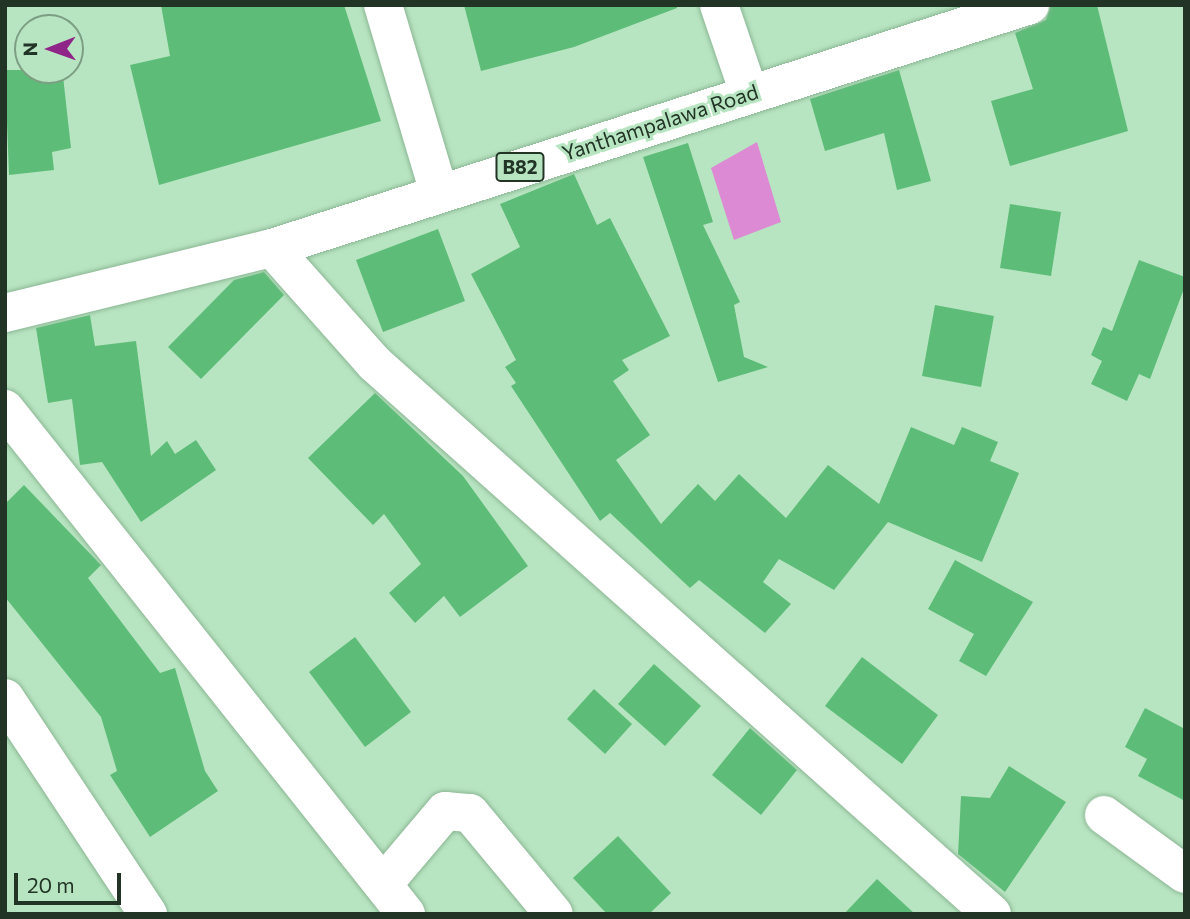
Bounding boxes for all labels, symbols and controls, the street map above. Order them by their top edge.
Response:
north arrow [14,14,84,84]
text: N [18,42,41,57]
street label: Yanthampalawa Road [559,78,761,166]
road number: B82 [494,152,546,182]
scale bar [18,860,124,904]
text: 20 m [27,872,75,897]

